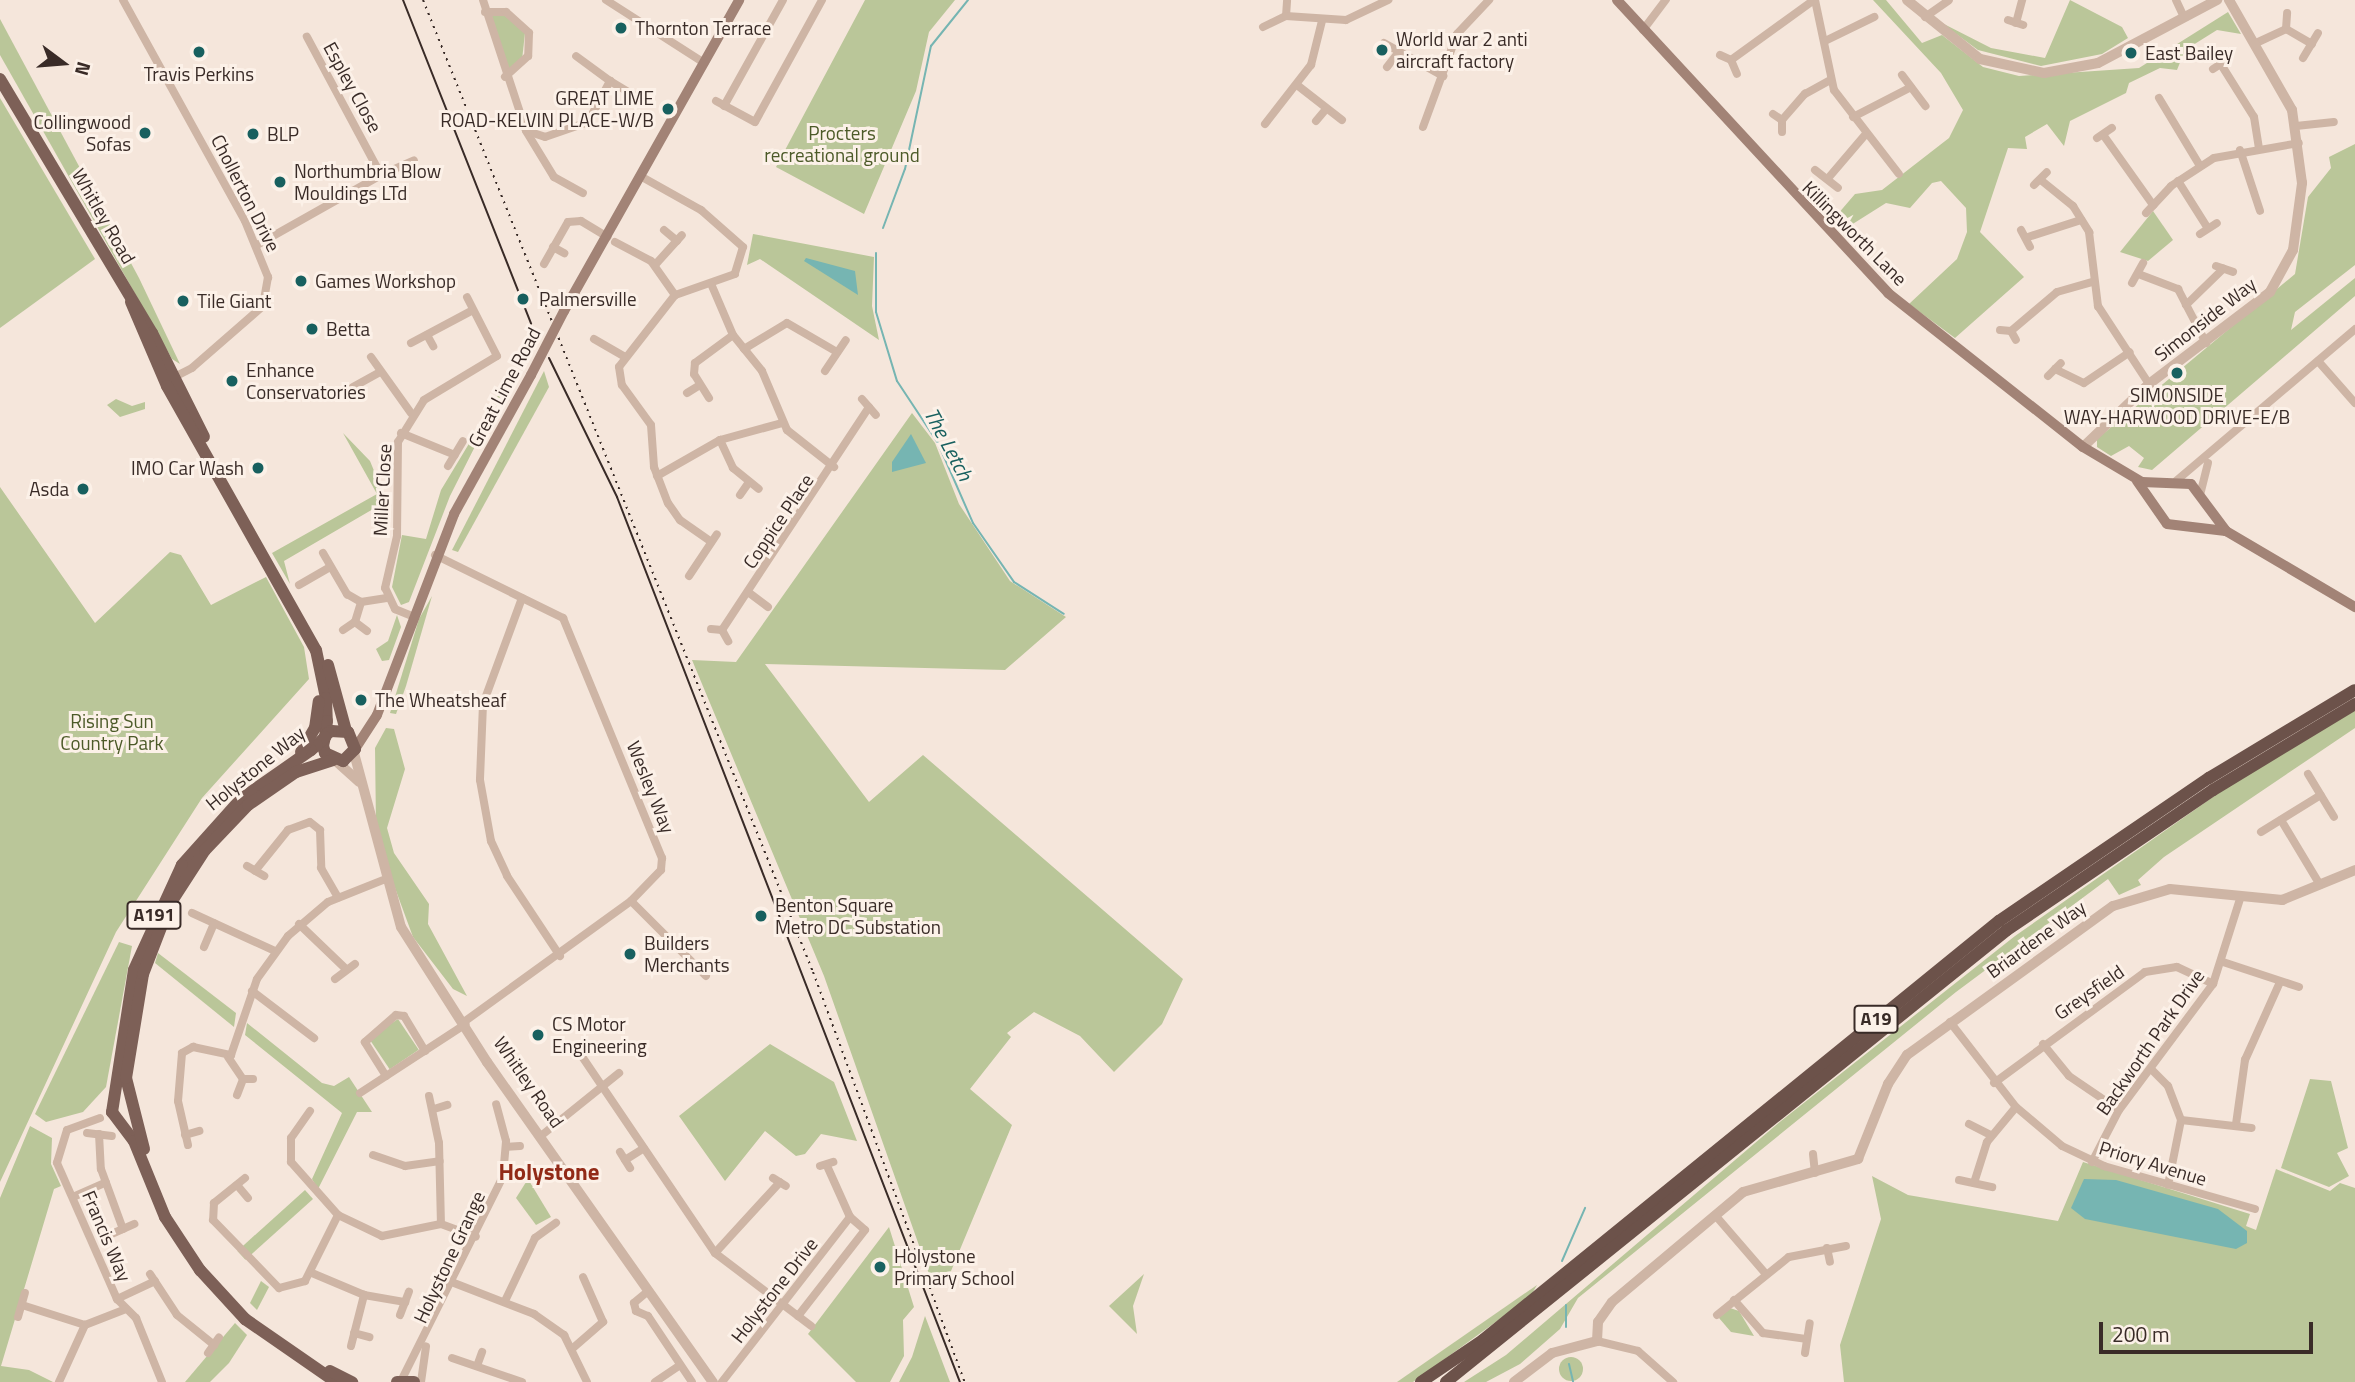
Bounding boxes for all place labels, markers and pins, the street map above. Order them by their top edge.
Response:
place label: Thornton Terrace [635,17,771,39]
marker: Thornton Terrace [613,20,629,36]
place label: World war 2 anti aircraft factory [1396,28,1528,72]
marker: World war 2 anti aircraft factory [1374,42,1390,58]
place label: East Bailey [2145,42,2233,64]
marker: Travis Perkins [191,44,207,60]
marker: East Bailey [2123,45,2139,61]
place label: Travis Perkins [144,63,254,85]
place label: GREAT LIME ROAD-KELVIN PLACE-W/B [440,87,654,131]
marker: GREAT LIME ROAD-KELVIN PLACE-W/B [660,101,676,117]
place label: Collingwood Sofas [33,111,131,155]
place label: BLP [267,123,299,145]
marker: Collingwood Sofas [137,125,153,141]
marker: BLP [245,126,261,142]
place label: Northumbria Blow Mouldings LTd [294,160,441,204]
marker: Northumbria Blow Mouldings LTd [272,174,288,190]
place label: Games Workshop [315,270,456,292]
marker: Games Workshop [293,273,309,289]
place label: Palmersville [539,288,637,310]
marker: Palmersville [513,289,533,309]
place label: Tile Giant [197,290,272,312]
marker: Tile Giant [175,293,191,309]
place label: Betta [326,318,370,340]
marker: Betta [304,321,320,337]
place label: Enhance Conservatories [246,359,366,403]
marker: SIMONSIDE WAY-HARWOOD DRIVE-E/B [2169,365,2185,381]
marker: Enhance Conservatories [224,373,240,389]
place label: SIMONSIDE WAY-HARWOOD DRIVE-E/B [2064,384,2290,428]
place label: IMO Car Wash [131,457,244,479]
marker: IMO Car Wash [250,460,266,476]
place label: Asda [29,478,69,500]
marker: Asda [75,481,91,497]
place label: The Wheatsheaf [375,689,506,711]
marker: The Wheatsheaf [353,692,369,708]
place label: Benton Square Metro DC Substation [775,894,941,938]
marker: Benton Square Metro DC Substation [753,908,769,924]
place label: Builders Merchants [644,932,729,976]
marker: Builders Merchants [622,946,638,962]
place label: CS Motor Engineering [552,1013,647,1057]
marker: CS Motor Engineering [530,1027,546,1043]
place label: Holystone Primary School [894,1245,1015,1289]
marker: Holystone Primary School [872,1259,888,1275]

